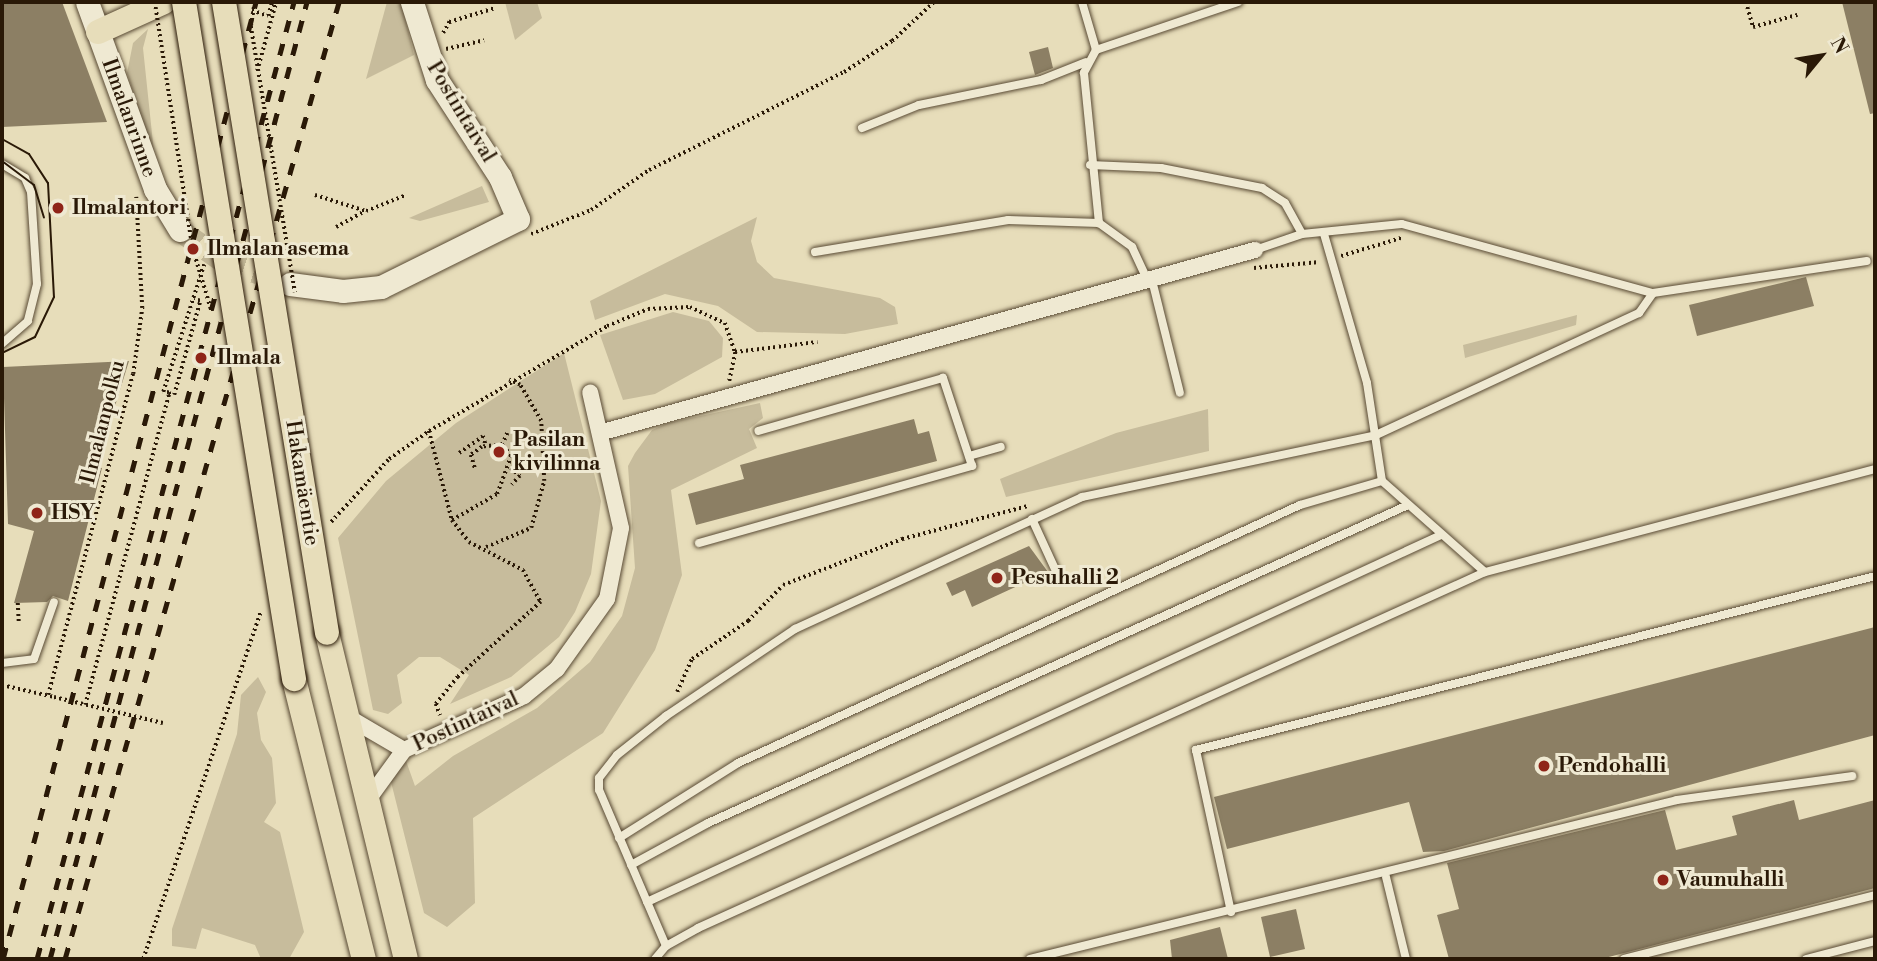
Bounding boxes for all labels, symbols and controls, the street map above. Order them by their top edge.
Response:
north arrow [1786,21,1856,91]
text: N [1825,33,1853,58]
street label: Ilmalanrinne [96,55,162,181]
street label: Postintaival [421,57,501,167]
place label: Ilmalantori [72,195,186,221]
marker: Ilmalantori [50,200,66,216]
place label: Ilmalan asema [207,236,349,262]
marker: Ilmalan asema [185,241,201,257]
place label: Ilmala [217,345,281,371]
marker: Ilmala [191,348,211,368]
street label: Ilmalanpolku [76,358,130,486]
street label: Hakamäentie [280,418,324,548]
place label: Pasilan kivilinna [513,427,600,477]
marker: Pasilan kivilinna [491,444,507,460]
place label: HSY [51,500,96,526]
marker: HSY [29,505,45,521]
place label: Pesuhalli 2 [1011,565,1119,591]
marker: Pesuhalli 2 [989,570,1005,586]
street label: Postintaival [409,687,523,757]
place label: Pendohalli [1558,753,1666,779]
marker: Pendohalli [1536,758,1552,774]
place label: Vaunuhalli [1677,867,1784,893]
marker: Vaunuhalli [1655,872,1671,888]

